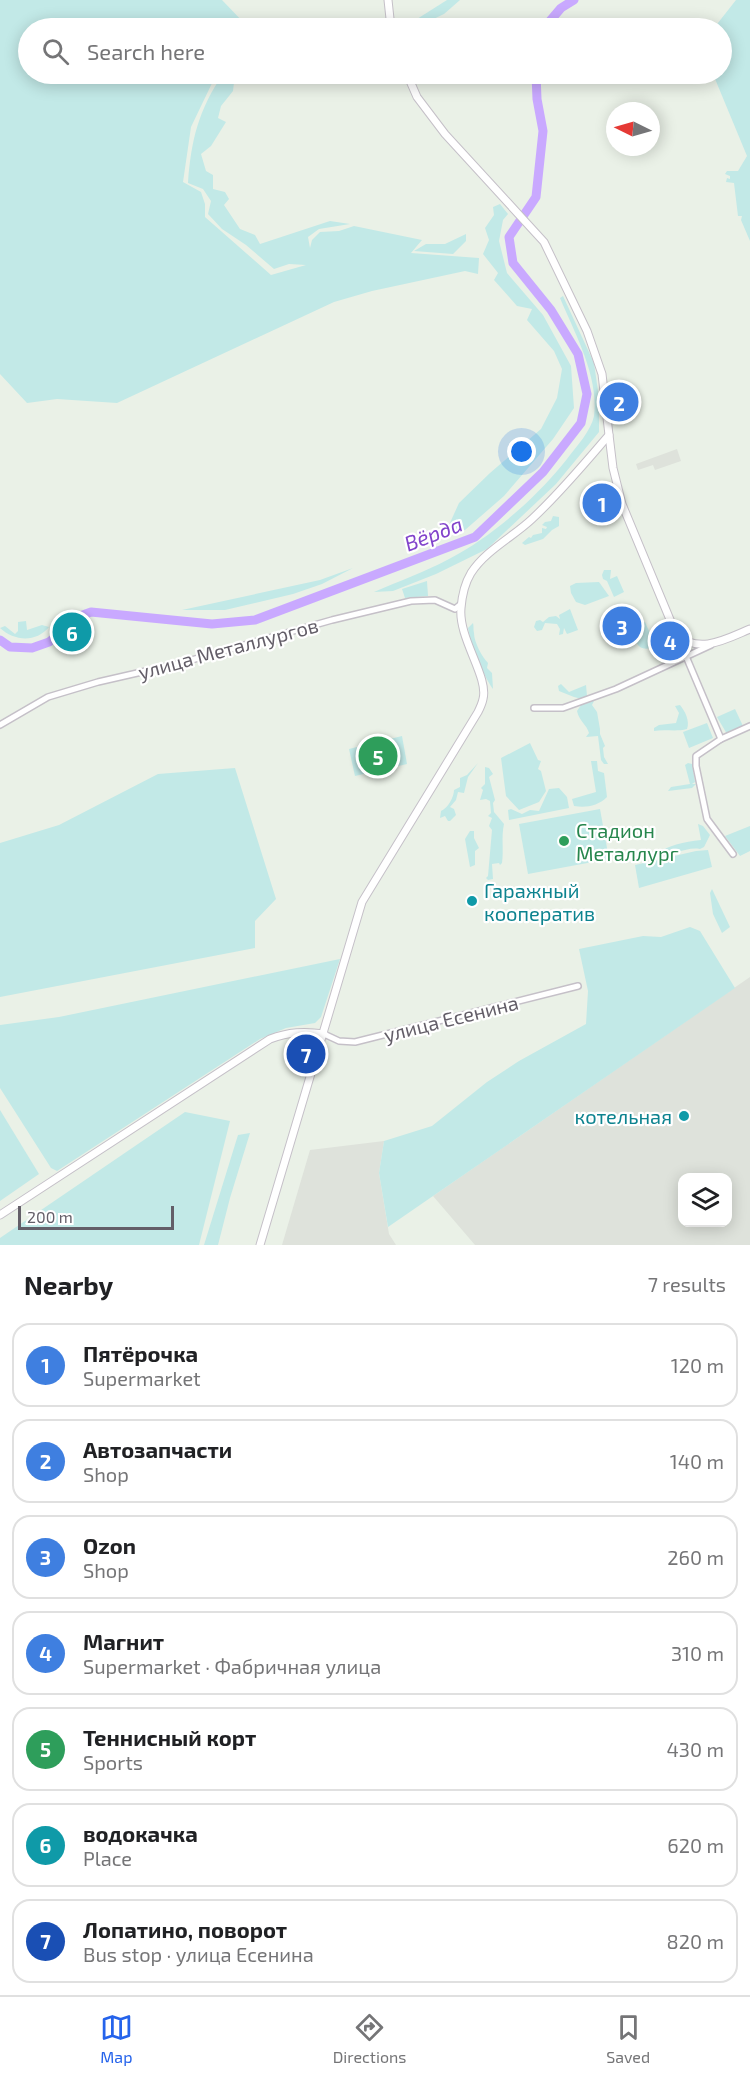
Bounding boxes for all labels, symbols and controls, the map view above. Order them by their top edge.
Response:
search box [18,18,732,84]
icon: search [39,35,72,68]
text: Search here [87,38,205,64]
north arrow [606,102,660,156]
pin: 2 [600,380,638,424]
your location [507,437,536,466]
pin: 1 [582,480,622,526]
water label: Вёрда [400,511,466,555]
pin: 3 [602,604,642,648]
pin: 6 [52,610,92,654]
street label: улица Металлургов [135,612,321,685]
pin: 4 [650,618,690,664]
pin: 5 [358,734,398,778]
place label: Стадион Металлург [576,818,679,866]
marker: Стадион Металлург [557,834,571,848]
place label: Гаражный кооператив [484,878,595,925]
marker: Гаражный кооператив [465,894,479,908]
street label: улица Есенина [381,990,521,1047]
pin: 7 [286,1032,326,1076]
place label: котельная [575,1104,672,1128]
marker: котельная [677,1109,691,1123]
map controls [678,1173,732,1227]
button: layers [678,1173,732,1227]
scale bar [18,1203,174,1230]
text: 200 m [27,1207,73,1226]
text: Nearby [24,1269,113,1300]
text: 7 results [648,1272,726,1296]
text: Пятёрочка [83,1340,198,1366]
text: 1 [41,1353,50,1377]
text: 120 m [671,1353,724,1377]
text: Supermarket [83,1366,201,1390]
text: Автозапчасти [83,1436,232,1462]
text: 2 [40,1449,51,1473]
text: 140 m [670,1449,724,1473]
text: Shop [83,1462,129,1486]
text: Ozon [83,1532,136,1558]
text: 3 [40,1545,51,1569]
text: 260 m [667,1545,724,1569]
text: Shop [83,1558,129,1582]
text: Магнит [83,1628,164,1654]
text: 4 [39,1641,52,1665]
text: 310 m [671,1641,724,1665]
text: Supermarket · Фабричная улица [83,1654,381,1678]
text: Теннисный корт [83,1724,256,1750]
text: 5 [40,1737,51,1761]
text: 430 m [667,1737,724,1761]
text: Sports [83,1750,143,1774]
text: водокачка [83,1820,198,1846]
text: 6 [40,1833,51,1857]
text: 620 m [667,1833,724,1857]
text: Place [83,1846,132,1870]
text: Лопатино, поворот [83,1916,287,1942]
text: 7 [40,1929,51,1953]
text: 820 m [667,1929,724,1953]
text: Bus stop · улица Есенина [83,1942,314,1966]
tab: Map [100,2011,133,2066]
tab: Directions [333,2011,406,2066]
tab: Saved [606,2011,650,2066]

